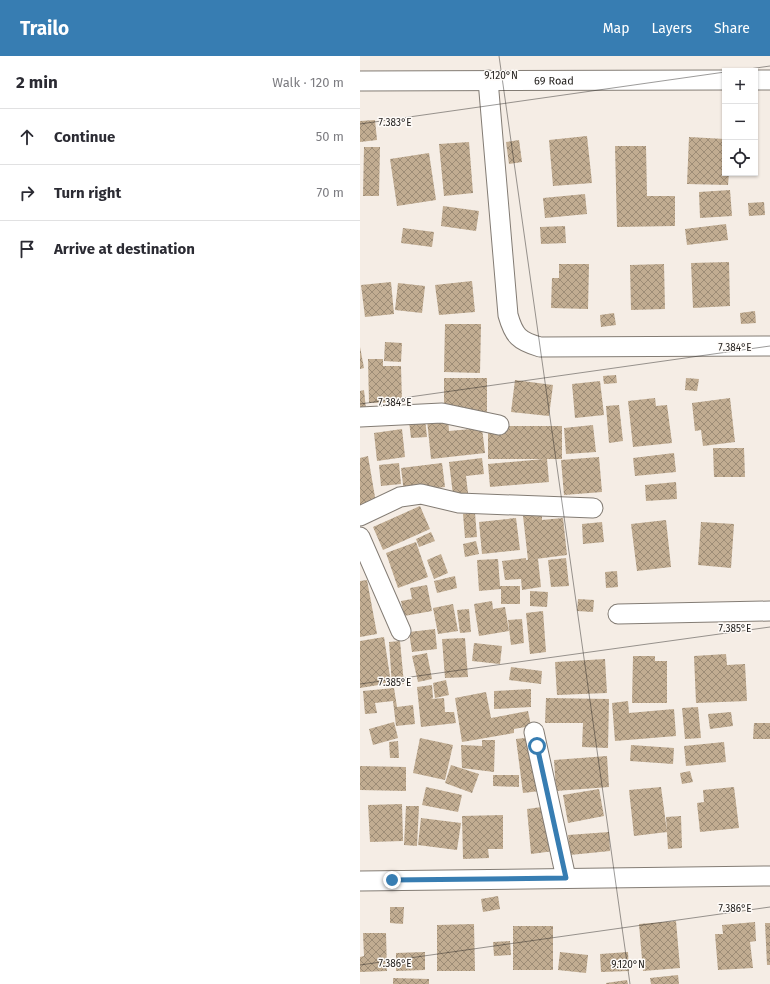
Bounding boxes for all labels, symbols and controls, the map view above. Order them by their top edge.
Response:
text: Trailo [20,17,69,40]
text: Map [603,20,629,37]
text: Layers [651,20,692,37]
text: Share [714,20,750,37]
map controls [722,68,758,176]
button: + [722,68,758,104]
text: 9.120°N [484,70,518,82]
text: 2 min [16,72,58,93]
street label: 69 Road [534,74,574,87]
text: Walk · 120 m [272,75,344,90]
button: − [722,104,758,140]
text: 7.383°E [379,117,412,129]
icon: ahead [16,126,38,148]
text: Continue [54,128,115,146]
text: 50 m [316,129,344,144]
button: locate [722,140,758,176]
icon: right [16,182,38,204]
text: Turn right [54,184,121,202]
text: 70 m [317,185,344,200]
icon: arrive [16,238,38,260]
text: Arrive at destination [54,240,195,258]
text: 7.384°E [718,342,752,354]
text: 7.384°E [378,397,412,409]
text: 7.385°E [719,623,751,635]
text: 7.385°E [379,677,411,689]
route start [528,737,546,755]
route end [383,871,401,889]
text: 7.386°E [718,903,752,915]
text: 7.386°E [378,958,412,970]
text: 9.120°N [611,959,645,971]

